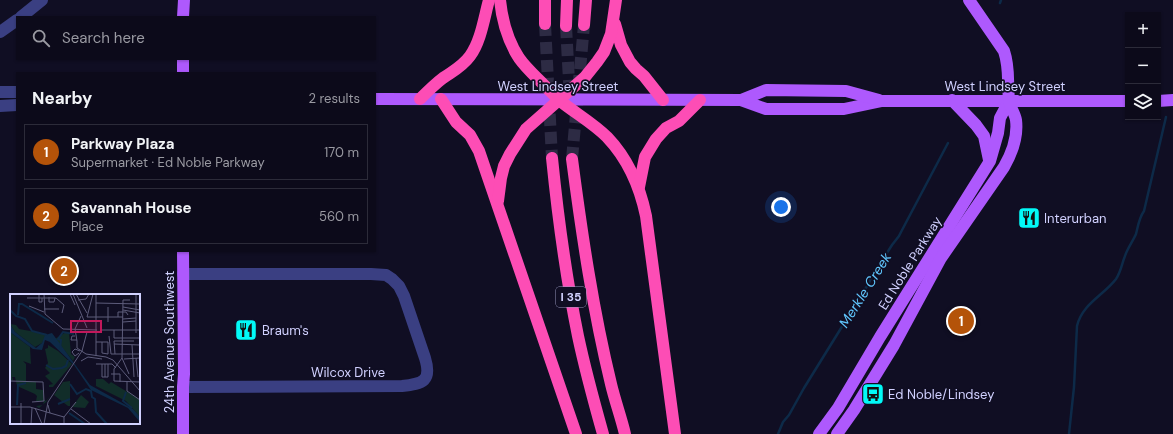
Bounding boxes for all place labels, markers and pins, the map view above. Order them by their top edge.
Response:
restaurant icon: Interurban [1016,205,1042,231]
place label: Interurban [1044,210,1107,227]
pin: 2 [51,256,77,286]
pin: 1 [948,306,974,336]
restaurant icon: Braum's [233,317,259,343]
place label: Braum's [262,322,309,339]
bus stop icon: Ed Noble/Lindsey [860,381,886,407]
place label: Ed Noble/Lindsey [888,386,994,403]

